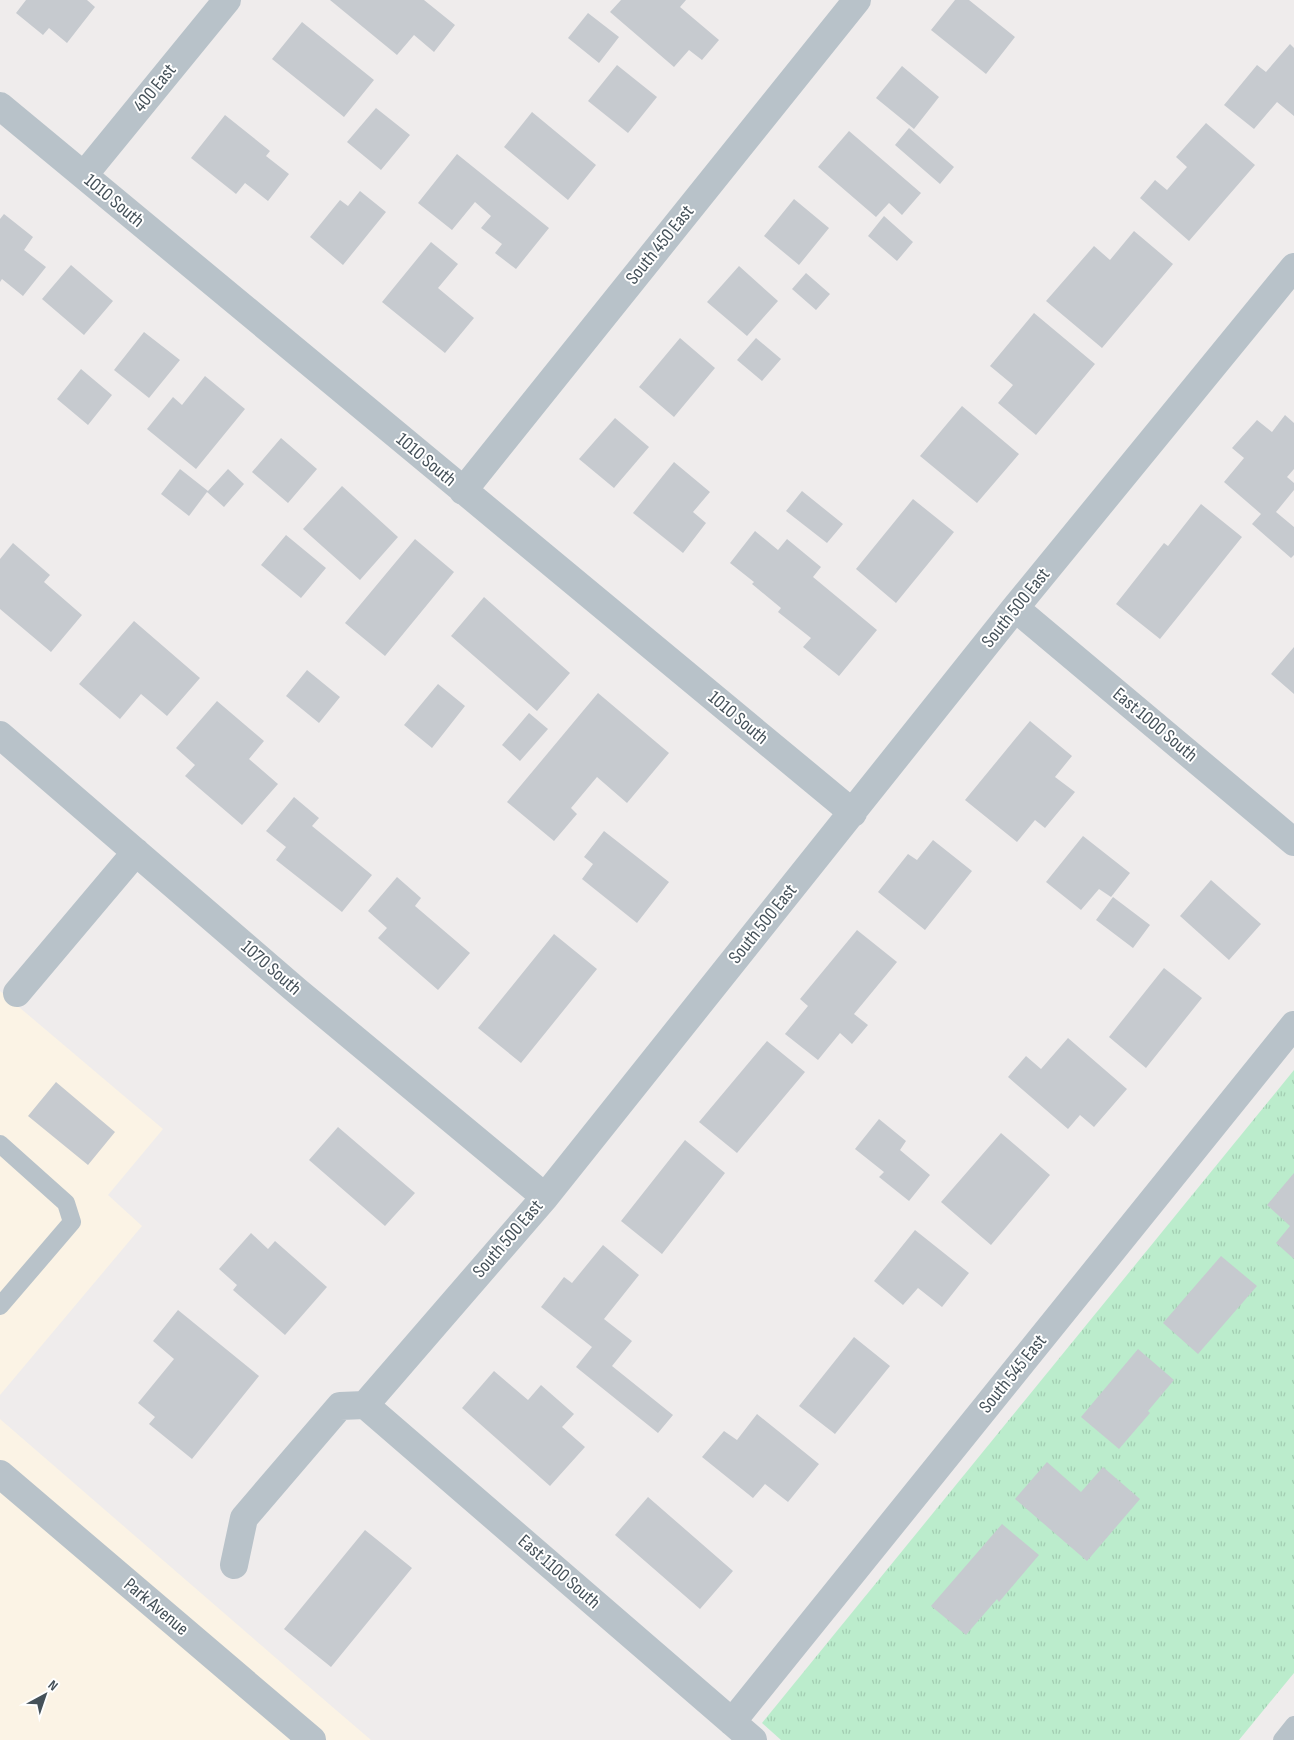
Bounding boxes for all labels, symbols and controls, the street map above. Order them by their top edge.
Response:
street label: 400 East [129,59,181,117]
street label: 1010 South [79,169,149,233]
street label: South 450 East [621,200,699,289]
street label: 1010 South [391,428,461,492]
street label: South 500 East [977,563,1055,653]
street label: East 1000 South [1108,683,1202,767]
street label: 1010 South [703,686,773,750]
street label: South 500 East [724,879,802,969]
street label: 1070 South [236,936,306,1000]
street label: South 500 East [468,1195,548,1283]
street label: South 545 East [974,1330,1052,1418]
street label: East 1100 South [513,1530,605,1614]
street label: Park Avenue [119,1573,193,1641]
north arrow [20,1670,70,1720]
text: N [45,1677,61,1694]

